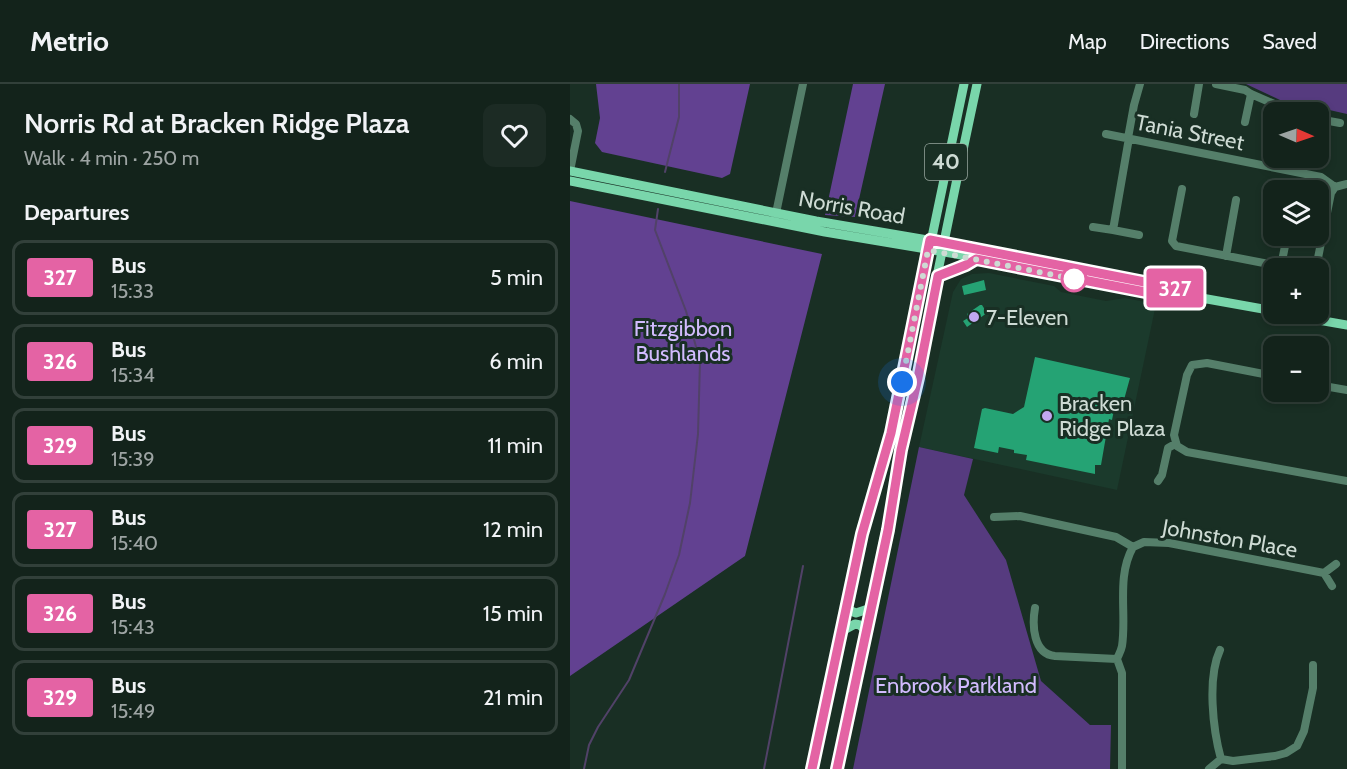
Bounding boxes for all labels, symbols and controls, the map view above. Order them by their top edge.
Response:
text: Metrio [30,24,109,58]
text: Map [1068,29,1107,54]
text: Directions [1140,29,1229,54]
text: Saved [1262,29,1317,54]
north arrow [1263,102,1329,168]
map controls [1263,102,1329,402]
button: heart [483,104,546,167]
text: Norris Rd at Bracken Ridge Plaza [24,106,409,140]
street label: Tania Street [1133,109,1247,156]
road number: 40 [925,144,967,180]
text: Walk · 4 min · 250 m [24,146,199,170]
button: layers [1263,180,1329,246]
street label: Norris Road [797,185,907,230]
text: Departures [24,199,129,226]
text: Bus [111,252,146,279]
button: + [1263,258,1329,324]
text: 5 min [490,264,543,291]
text: 327 [43,265,77,290]
unlabelled marker [1061,266,1087,292]
line badge: 327 [1140,268,1210,308]
text: 327 [1158,276,1192,301]
text: 15:33 [111,279,154,303]
place label: 7-Eleven [986,304,1069,331]
marker: 7-Eleven [967,310,981,324]
park label: Fitzgibbon Bushlands [634,315,732,367]
text: Bus [111,336,146,363]
button: − [1263,336,1329,402]
text: 6 min [489,348,543,375]
text: 326 [43,349,77,374]
text: 15:34 [111,363,155,387]
your location [887,367,917,397]
place label: Bracken Ridge Plaza [1059,390,1166,442]
marker: Bracken Ridge Plaza [1040,409,1054,423]
text: Bus [111,420,146,447]
text: 11 min [487,432,543,459]
text: 329 [43,433,77,458]
text: 15:39 [111,447,155,471]
text: Bus [111,504,146,531]
street label: Johnston Place [1159,513,1300,564]
text: 12 min [483,516,543,543]
text: 327 [43,517,77,542]
text: 15:40 [111,531,158,555]
text: Bus [111,588,146,615]
text: 15 min [483,600,543,627]
text: 326 [43,601,77,626]
text: 15:43 [111,615,155,639]
text: Bus [111,672,146,699]
park label: Enbrook Parkland [875,672,1037,699]
text: 21 min [483,684,543,711]
text: 329 [43,685,77,710]
text: 15:49 [111,699,155,723]

